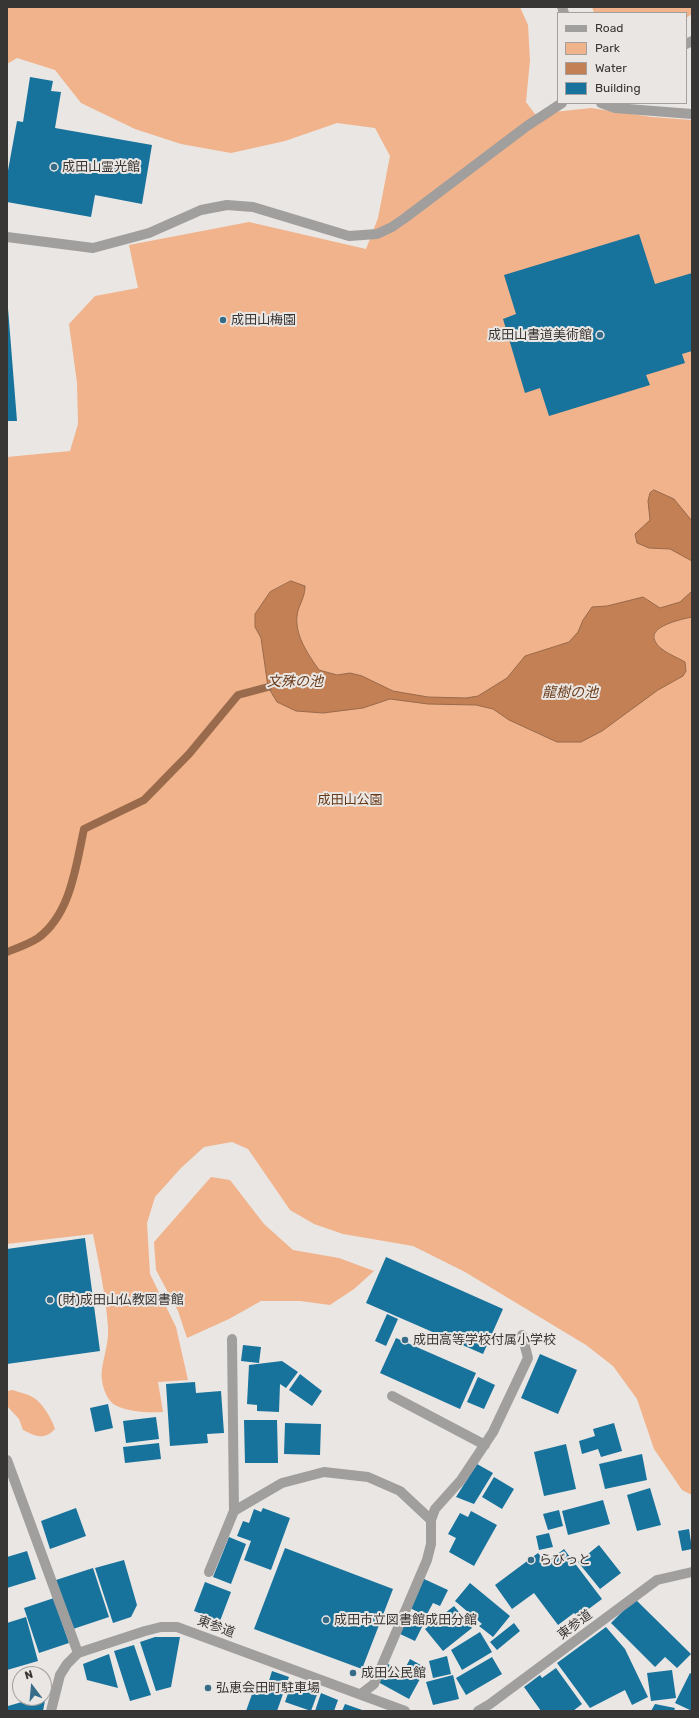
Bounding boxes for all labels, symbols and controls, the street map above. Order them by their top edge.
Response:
legend [557,12,687,104]
text: Road [595,21,623,35]
text: Park [595,41,620,55]
text: Water [595,61,627,75]
text: Building [595,81,641,95]
place label: 成田山霊光館 [62,159,140,175]
marker: 成田山霊光館 [49,162,59,172]
place label: 成田山梅園 [231,312,296,328]
marker: 成田山梅園 [218,315,228,325]
place label: 成田山書道美術館 [488,327,592,343]
marker: 成田山書道美術館 [595,330,605,340]
water label: 文殊の池 [267,674,323,690]
water label: 龍樹の池 [542,685,598,701]
park label: 成田山公園 [318,792,382,808]
place label: (財)成田山仏教図書館 [58,1292,184,1308]
marker: (財)成田山仏教図書館 [45,1295,55,1305]
place label: 成田高等学校付属小学校 [413,1332,556,1348]
marker: 成田高等学校付属小学校 [400,1335,410,1345]
place label: らびっと [539,1552,591,1568]
marker: らびっと [526,1555,536,1565]
street label: 東参道 [555,1607,595,1643]
place label: 成田市立図書館成田分館 [334,1612,477,1628]
street label: 東参道 [195,1613,237,1641]
marker: 成田市立図書館成田分館 [321,1615,331,1625]
place label: 成田公民館 [361,1665,426,1681]
north arrow [12,1666,52,1706]
text: N [23,1668,34,1682]
marker: 成田公民館 [348,1668,358,1678]
place label: 弘恵会田町駐車場 [216,1680,320,1696]
marker: 弘恵会田町駐車場 [203,1683,213,1693]

